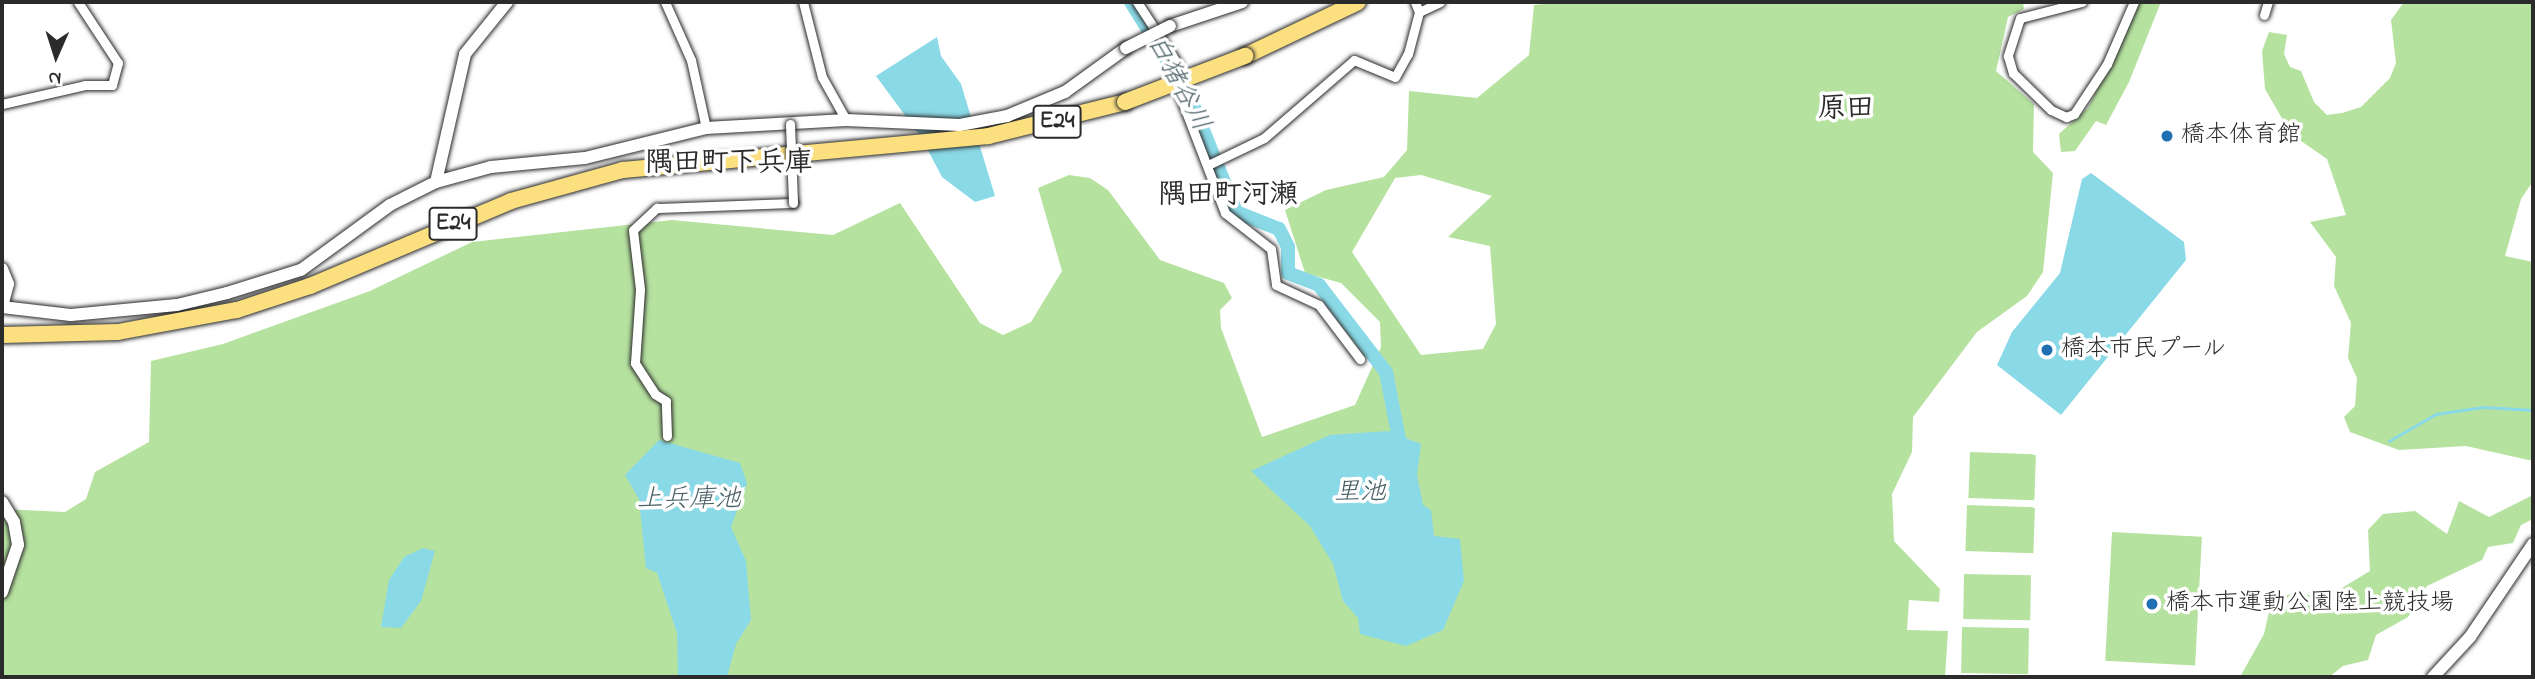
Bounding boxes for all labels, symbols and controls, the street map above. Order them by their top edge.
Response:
north arrow [21,21,91,91]
water label: 白猪谷川 [1139,31,1215,137]
text: N [48,64,62,91]
district label: 原田 [1818,93,1874,127]
road number: E24 [1032,102,1082,141]
place label: 橋本体育館 [2181,122,2301,150]
marker: 橋本体育館 [2159,128,2175,144]
district label: 隅田町下兵庫 [645,147,813,181]
district label: 隅田町河瀬 [1158,179,1298,213]
road number: E24 [428,204,477,244]
place label: 橋本市民プール [2061,336,2228,364]
marker: 橋本市民プール [2039,342,2055,358]
water label: 里池 [1334,478,1386,510]
water label: 上兵庫池 [637,485,741,517]
place label: 橋本市運動公園陸上競技場 [2166,590,2454,618]
marker: 橋本市運動公園陸上競技場 [2144,596,2160,612]

